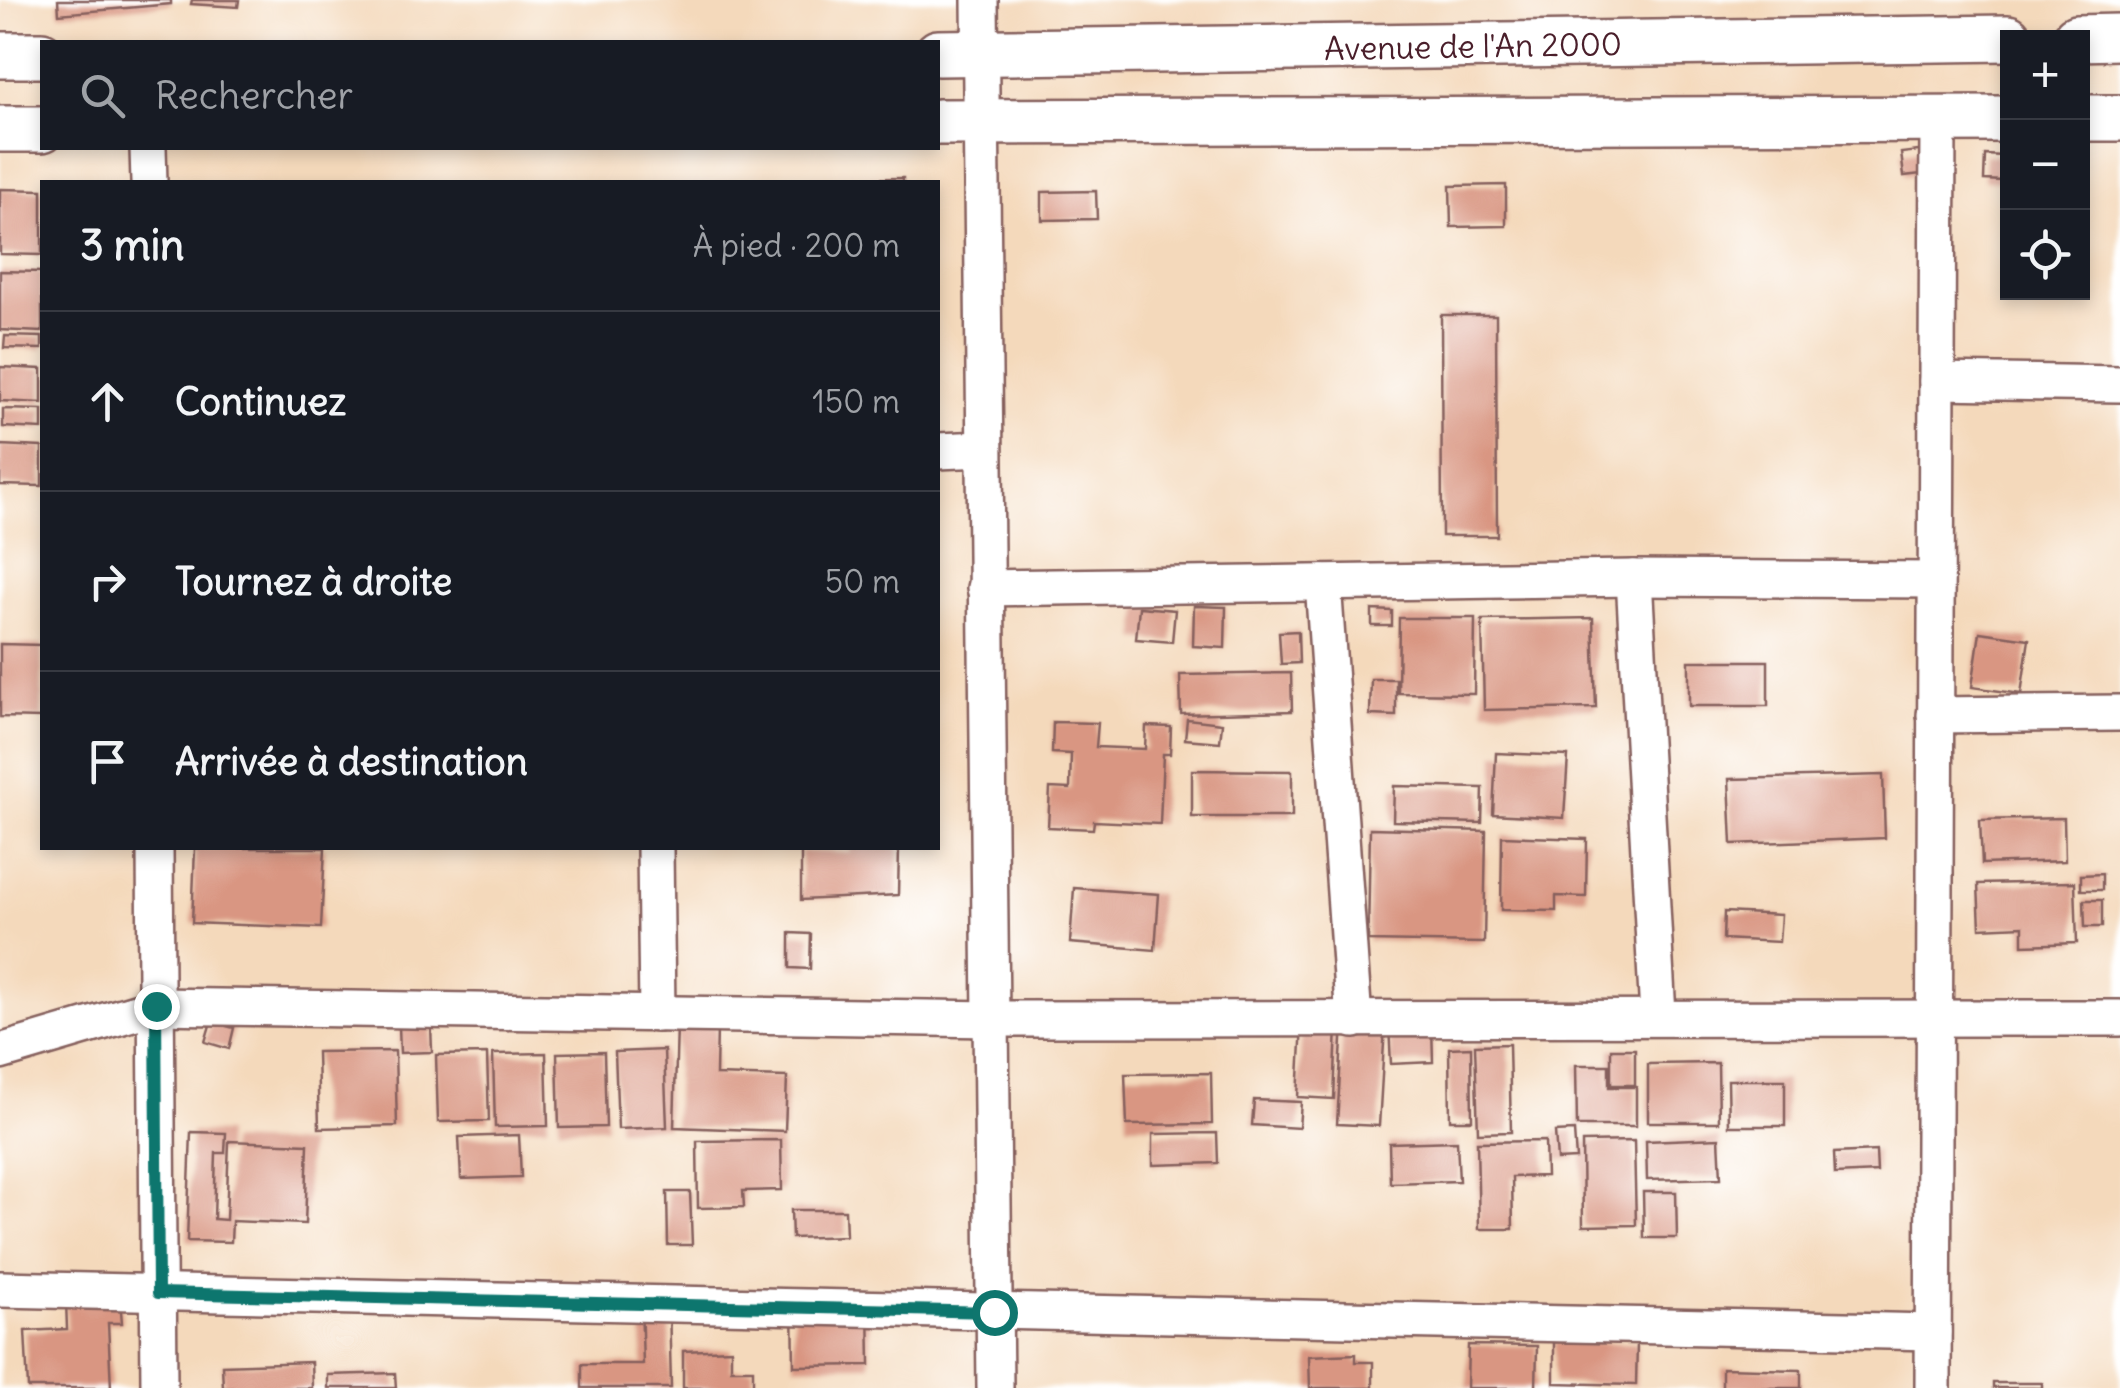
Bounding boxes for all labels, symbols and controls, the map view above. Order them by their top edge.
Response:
street label: Avenue de l'An 2000 [1324,23,1622,69]
map controls [2000,30,2090,300]
button: + [2000,30,2090,120]
search box [40,40,940,150]
icon: search [75,68,130,123]
text: Rechercher [155,72,353,119]
button: − [2000,120,2090,210]
button: locate [2000,210,2090,300]
text: 3 min [80,219,184,271]
text: À pied · 200 m [693,225,900,266]
icon: ahead [80,374,135,429]
text: Continuez [175,378,346,425]
text: 150 m [812,381,900,422]
icon: right [80,554,135,609]
text: Tournez à droite [175,558,452,605]
text: 50 m [825,561,900,602]
icon: arrive [80,734,135,789]
text: Arrivée à destination [175,738,528,785]
route end [134,984,180,1030]
route start [972,1290,1018,1336]

